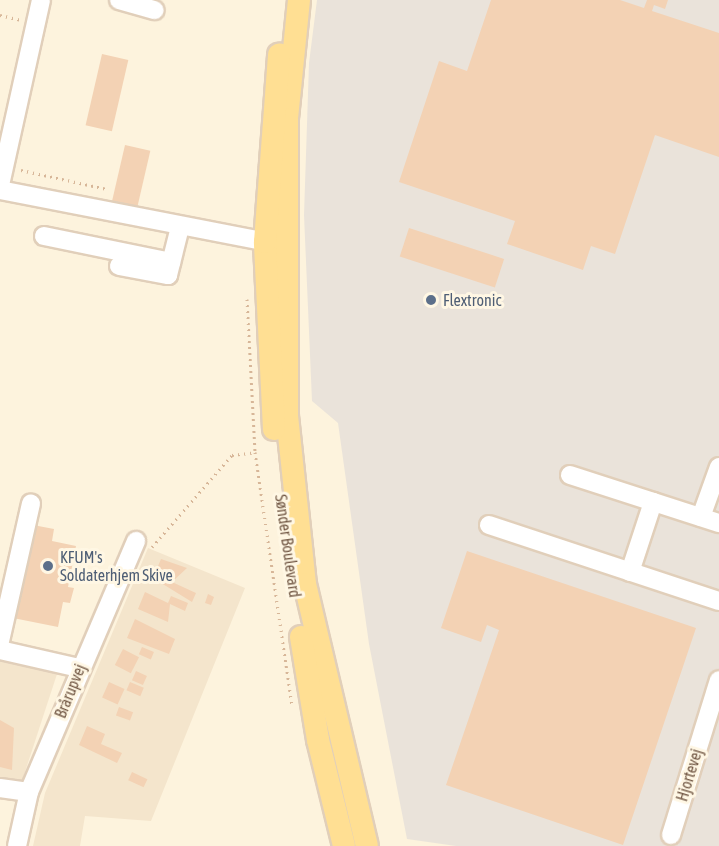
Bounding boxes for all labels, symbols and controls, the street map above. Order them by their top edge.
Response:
place label: Flextronic [443,290,501,310]
marker: Flextronic [424,293,438,307]
street label: Sønder Boulevard [271,493,305,599]
place label: KFUM's Soldaterhjem Skive [60,547,173,585]
marker: KFUM's Soldaterhjem Skive [41,559,55,573]
street label: Brårupvej [50,661,90,721]
street label: Hjortevej [672,746,706,804]

